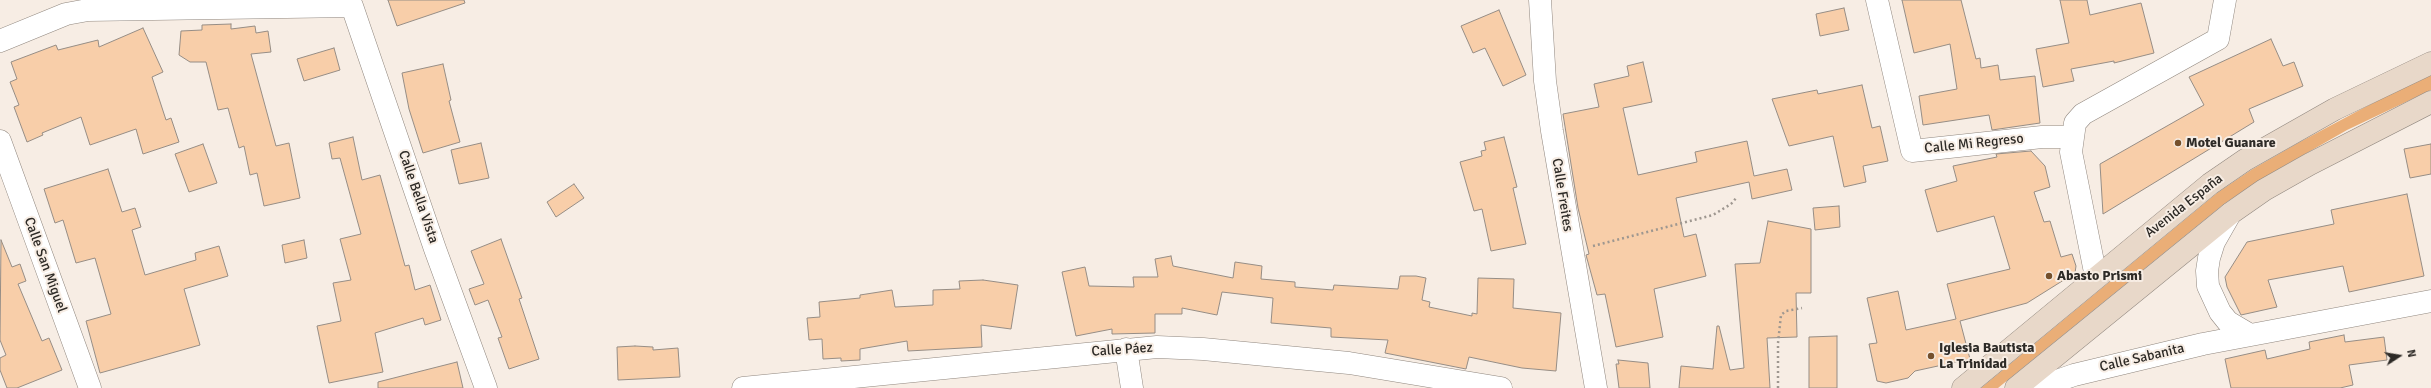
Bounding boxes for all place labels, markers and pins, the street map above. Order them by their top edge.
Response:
place label: Motel Guanare [2186,135,2276,151]
marker: Motel Guanare [2173,138,2183,148]
place label: Abasto Prismi [2057,268,2142,284]
marker: Abasto Prismi [2044,271,2054,281]
place label: Iglesia Bautista La Trinidad [1939,340,2034,372]
marker: Iglesia Bautista La Trinidad [1926,351,1936,361]

